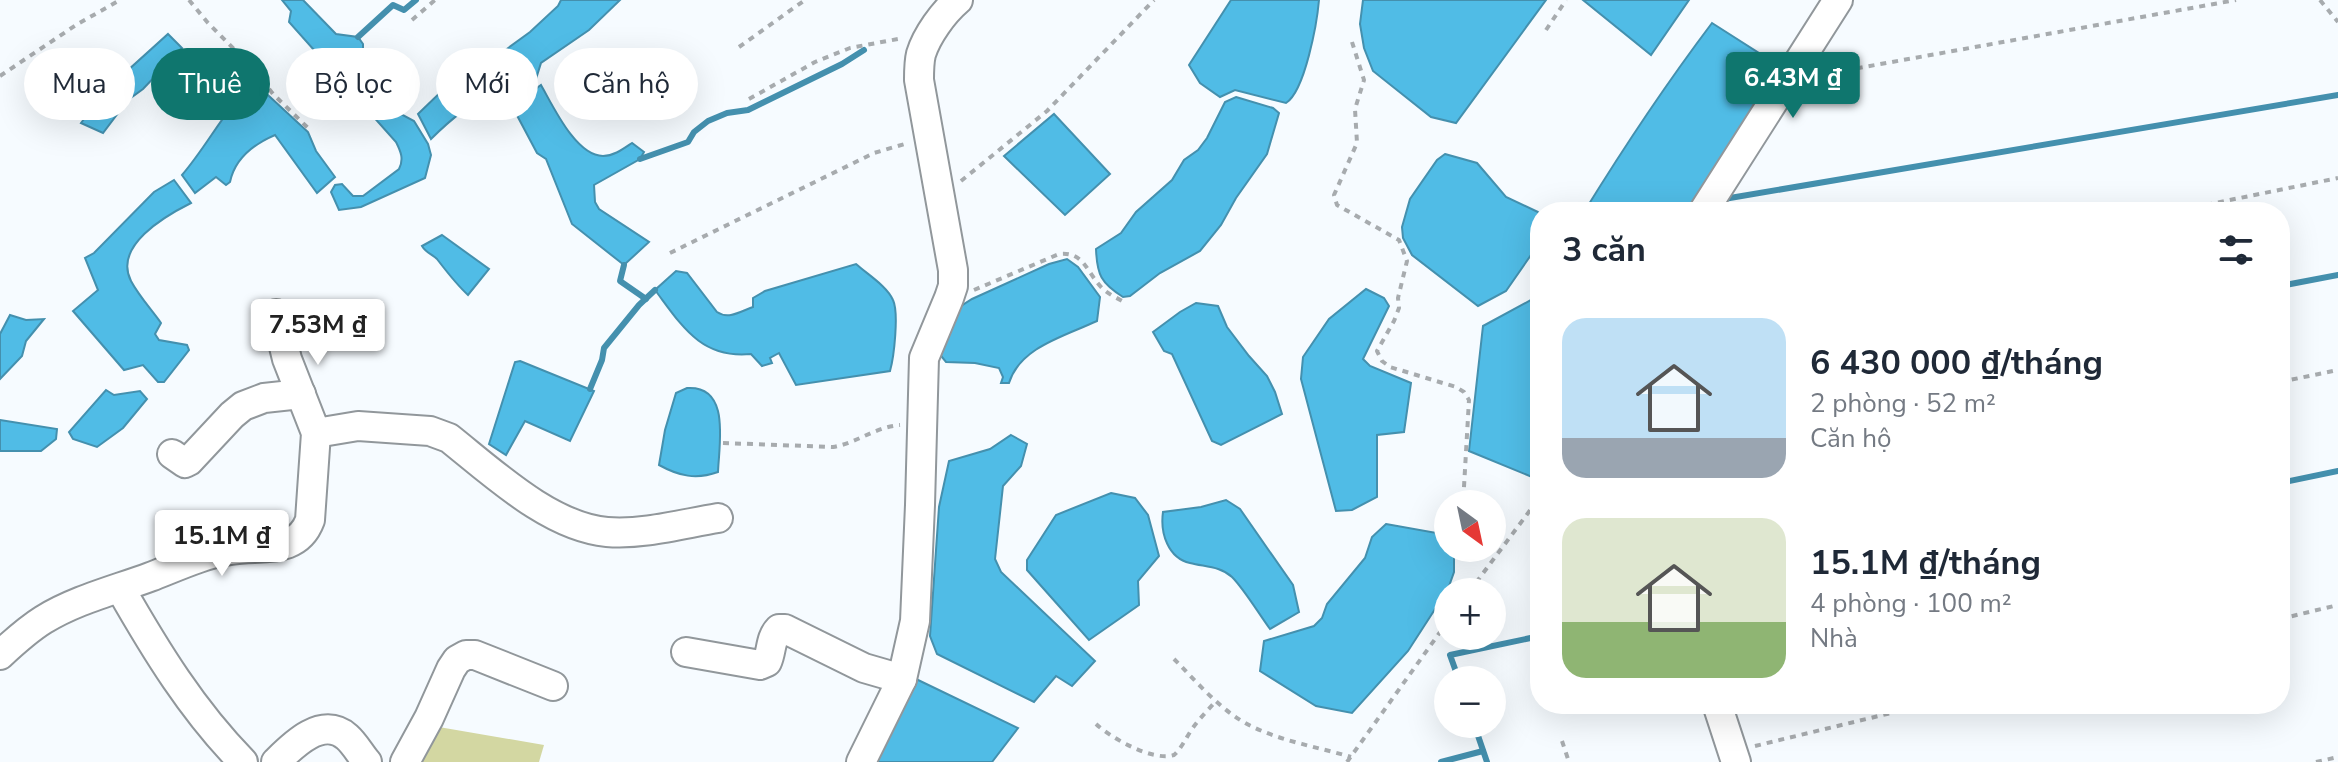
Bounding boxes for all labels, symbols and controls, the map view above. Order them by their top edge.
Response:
chip: Mua [24,48,135,120]
chip: Thuê [151,48,270,120]
chip: Bộ lọc [286,48,420,120]
chip: Mới [436,48,538,120]
chip: Căn hộ [554,48,698,120]
pin: 6.43M ₫ [1719,52,1867,120]
text: 6.43M ₫ [1744,60,1842,95]
text: 3 căn [1562,227,1646,273]
icon: filters [2214,228,2258,272]
pin: 7.53M ₫ [244,299,392,367]
text: 7.53M ₫ [269,307,367,342]
text: 6 430 000 ₫/tháng [1810,340,2103,386]
icon: home [1626,350,1722,446]
text: 2 phòng · 52 m² [1810,386,1996,421]
text: Căn hộ [1810,421,1892,456]
north arrow [1434,490,1506,562]
map controls [1434,490,1506,738]
pin: 15.1M ₫ [148,510,296,578]
text: 15.1M ₫ [173,518,271,553]
text: 15.1M ₫/tháng [1810,540,2041,586]
icon: home [1626,550,1722,646]
button: + [1434,578,1506,650]
text: 4 phòng · 100 m² [1810,586,2012,621]
text: Nhà [1810,621,1858,656]
button: − [1434,666,1506,738]

